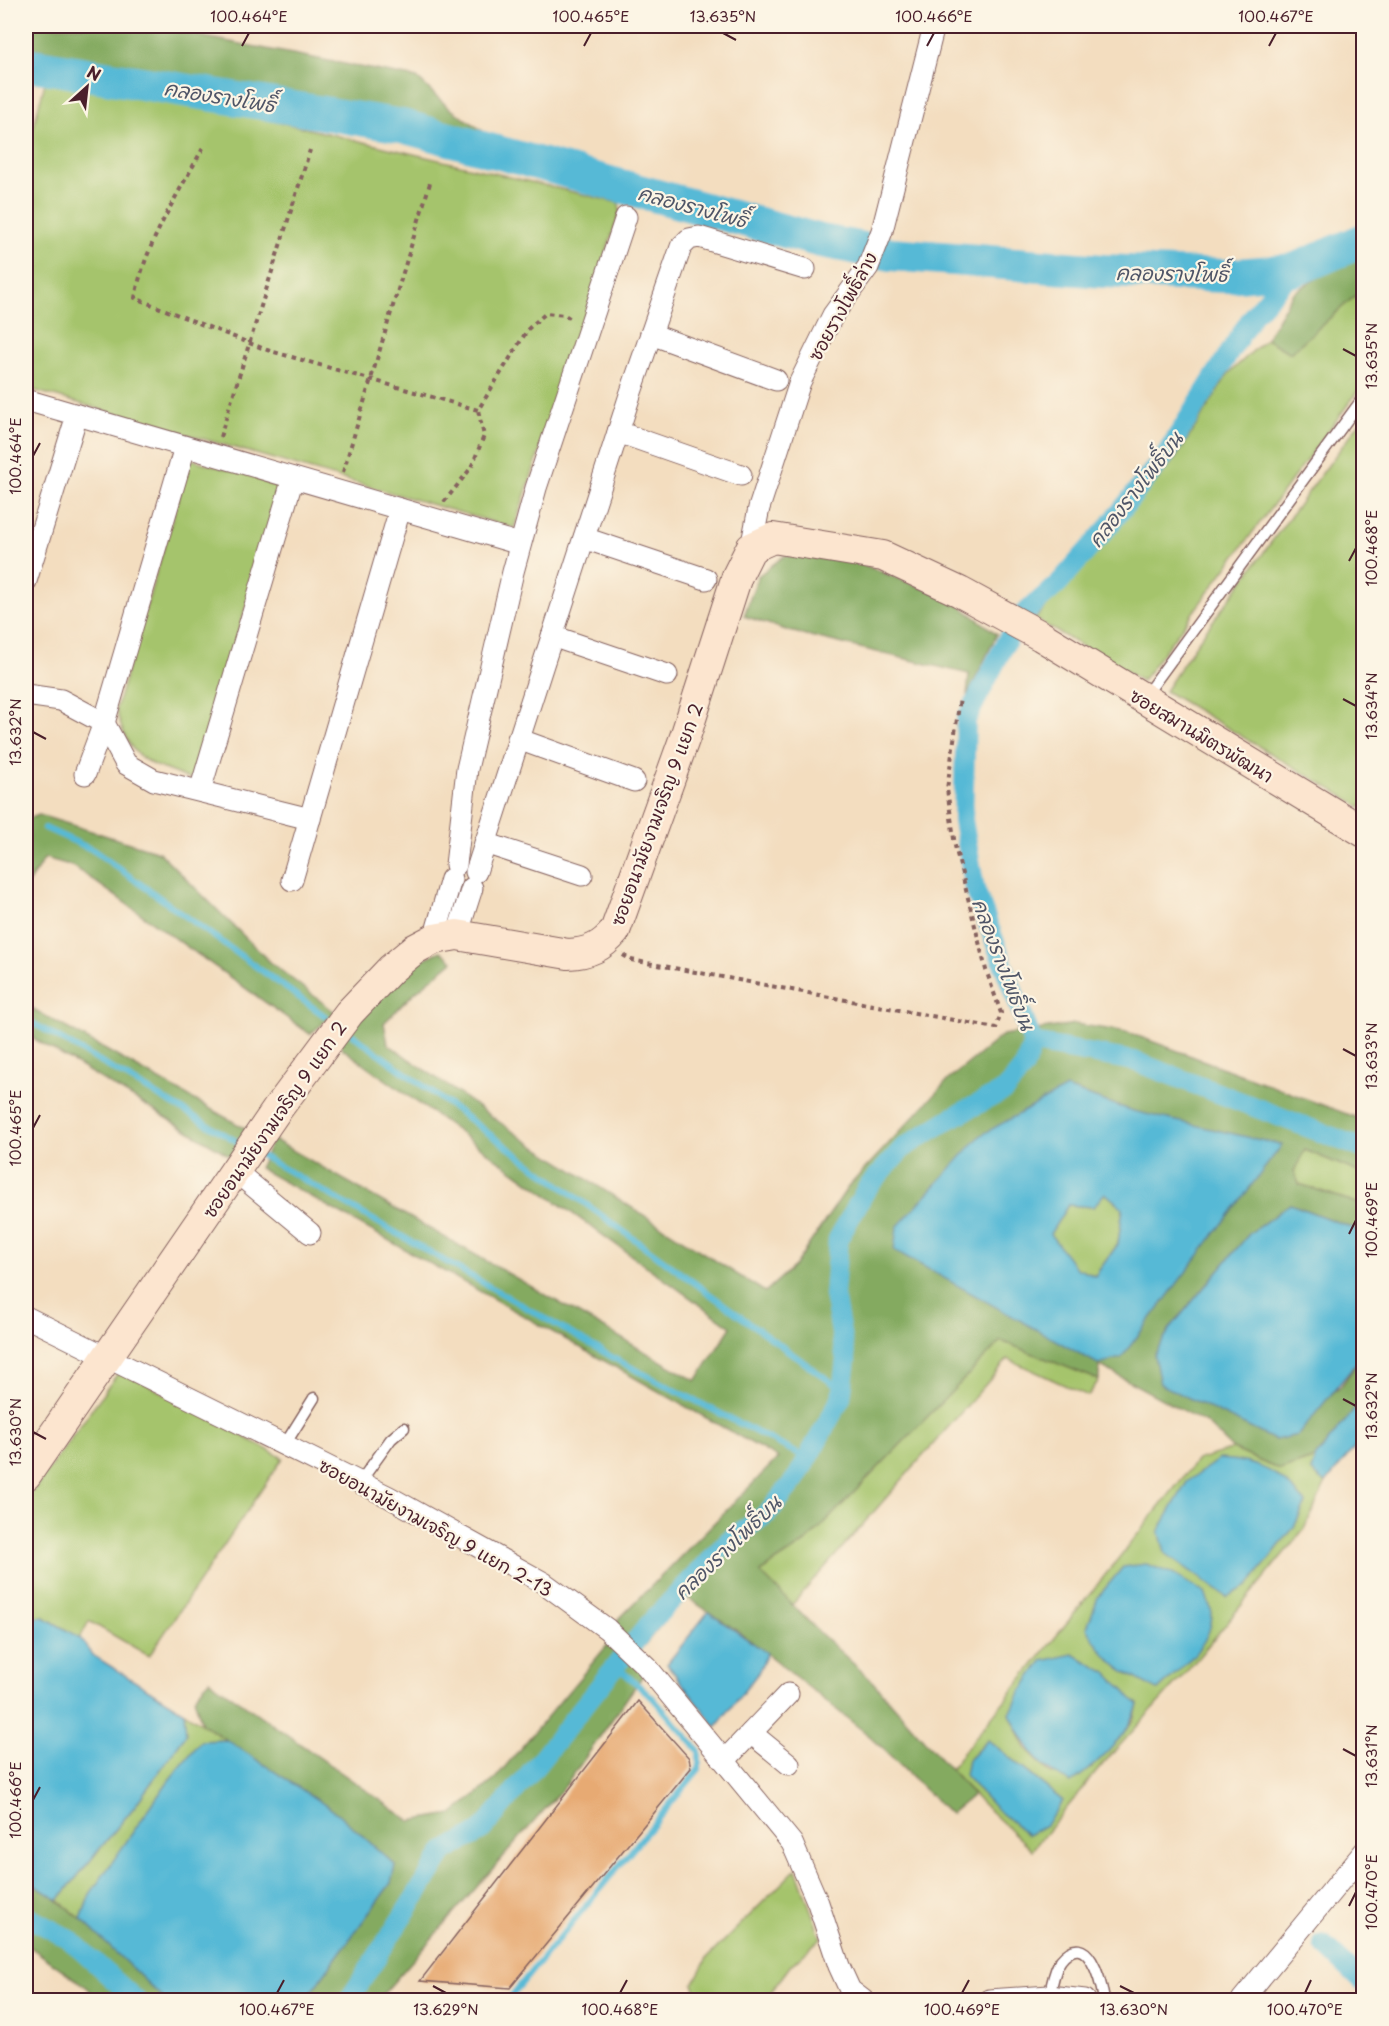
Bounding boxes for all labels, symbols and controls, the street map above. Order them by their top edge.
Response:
text: 100.464°E [210,4,288,27]
text: 100.465°E [553,4,629,27]
text: 13.635°N [690,4,756,27]
text: 100.466°E [895,4,973,27]
text: 100.467°E [1238,4,1314,27]
north arrow [57,57,117,117]
text: N [83,59,105,86]
water label: คลองรางโพธิ์ [162,70,284,120]
water label: คลองรางโพธิ์ [635,175,757,236]
street label: ซอยรางโพธิ์ล่าง [799,246,883,365]
water label: คลองรางโพธิ์ [1116,255,1234,289]
text: 13.635°N [1359,323,1382,389]
text: 100.464°E [3,417,26,495]
water label: คลองรางโพธิ์บน [1079,422,1191,553]
text: 100.468°E [1359,510,1382,586]
text: 13.634°N [1359,672,1382,740]
street label: ซอยสมานมิตรพัฒนา [1125,681,1279,789]
text: 13.632°N [3,698,26,766]
street label: ซอยอนามัยงามเจริญ 9 แยก 2 [603,699,709,929]
water label: คลองรางโพธิ์บน [965,893,1046,1036]
street label: ซอยอนามัยงามเจริญ 9 แยก 2 [195,1015,353,1223]
text: 13.633°N [1359,1022,1382,1090]
text: 100.465°E [3,1090,26,1166]
text: 100.469°E [1359,1182,1382,1258]
text: 13.632°N [1359,1372,1382,1440]
text: 13.630°N [3,1398,26,1466]
street label: ซอยอนามัยงามเจริญ 9 แยก 2-13 [314,1451,558,1603]
water label: คลองรางโพธิ์บน [665,1485,789,1606]
text: 13.631°N [1359,1724,1382,1788]
text: 100.466°E [3,1761,26,1839]
text: 100.470°E [1359,1854,1382,1930]
text: 100.467°E [239,1997,315,2020]
text: 13.629°N [413,1997,479,2020]
text: 100.468°E [582,1997,658,2020]
text: 100.469°E [924,1997,1000,2020]
text: 13.630°N [1100,1997,1168,2020]
text: 100.470°E [1267,1997,1343,2020]

